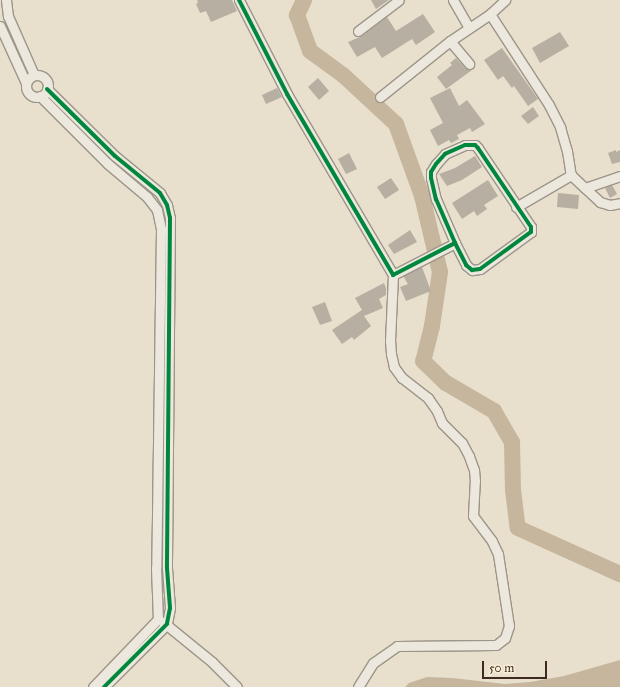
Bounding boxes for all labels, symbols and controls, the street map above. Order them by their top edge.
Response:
scale bar [484,653,549,679]
text: 50 m [489,661,514,675]

